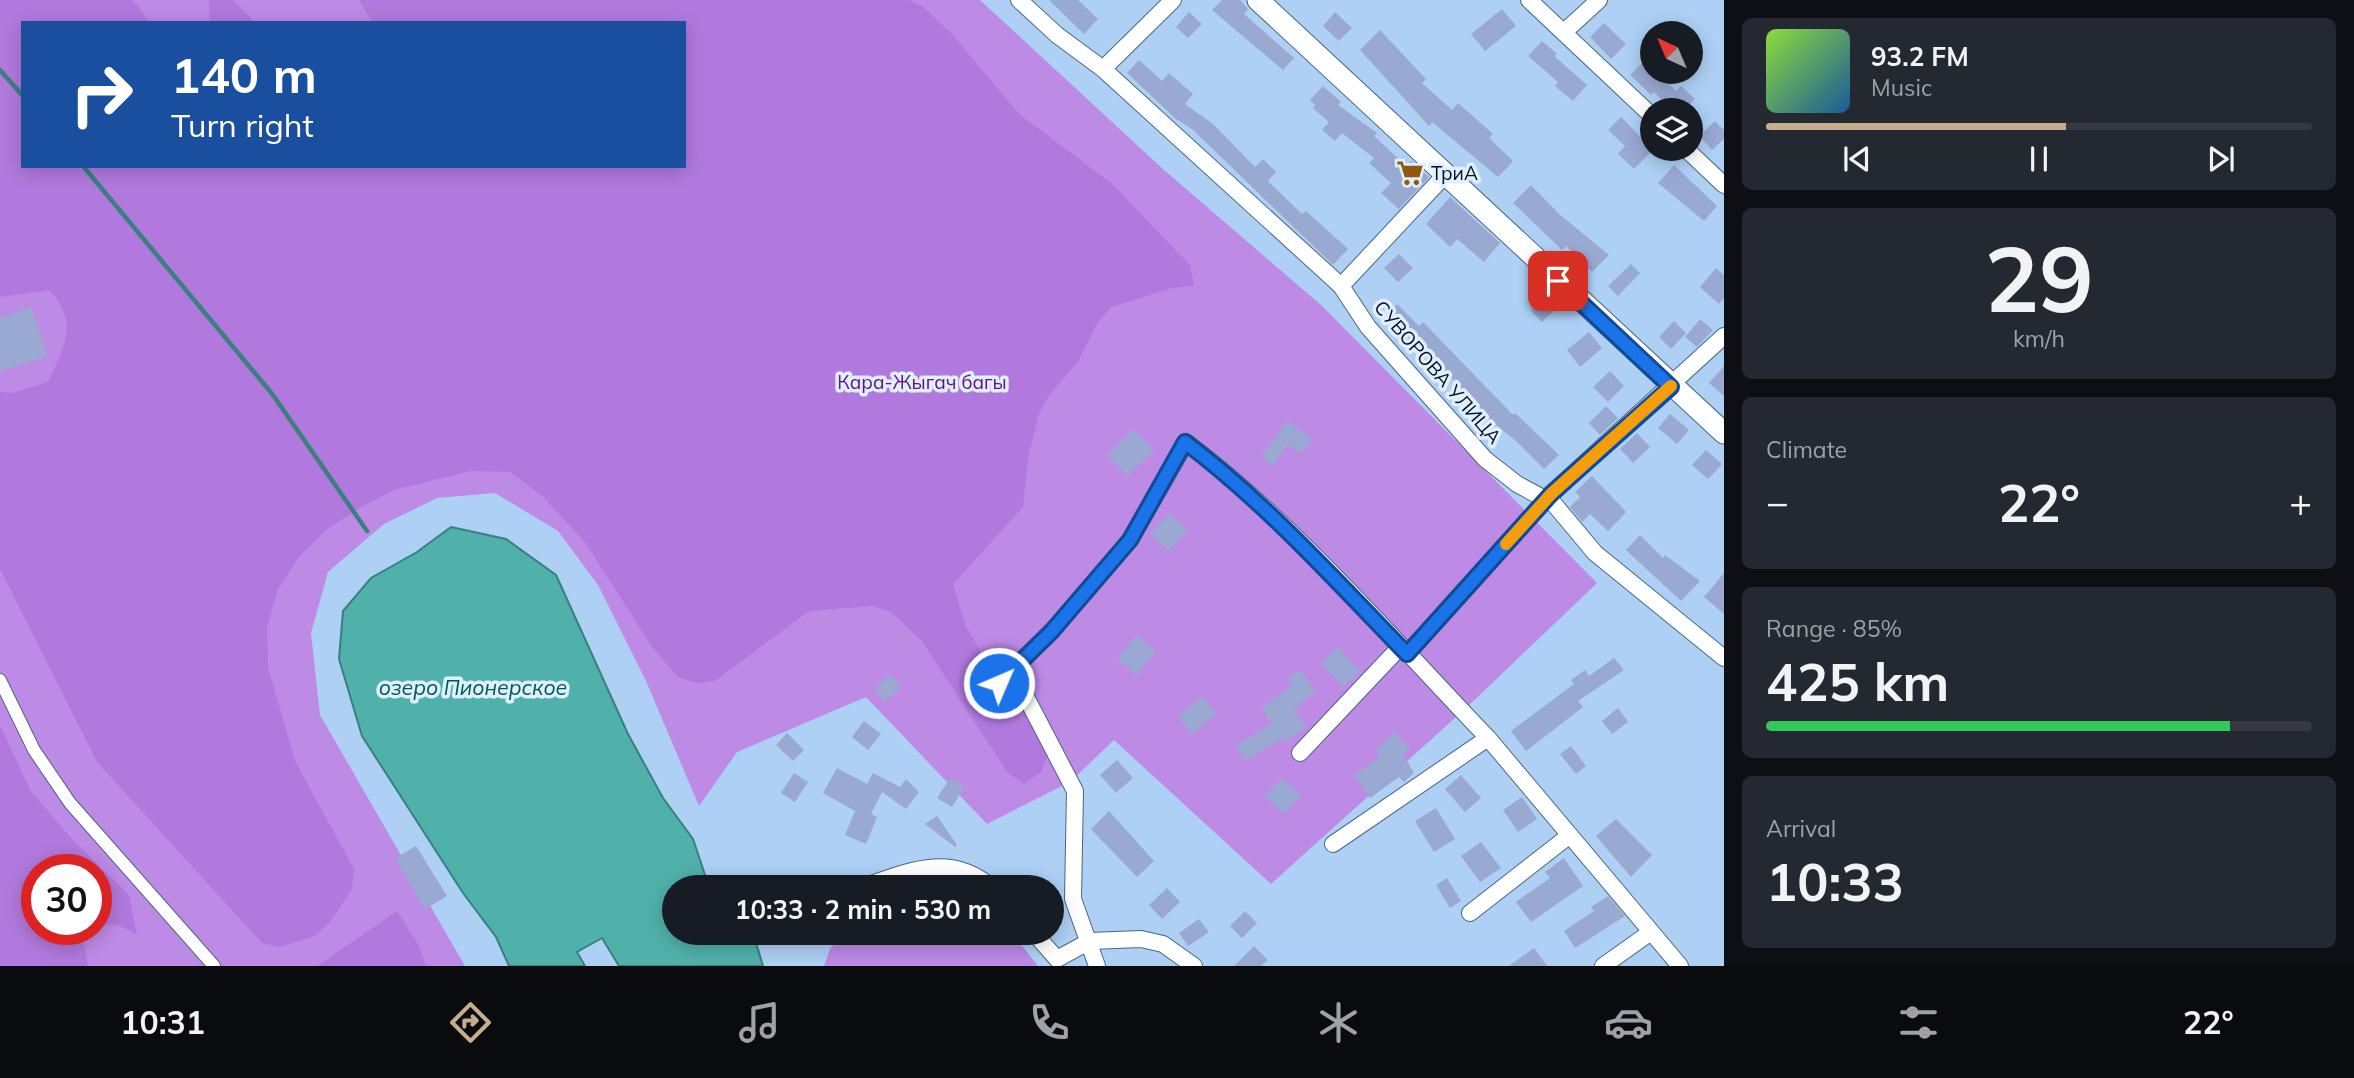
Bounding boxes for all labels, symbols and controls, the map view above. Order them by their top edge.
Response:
north arrow [1640,21,1703,84]
map controls [1640,21,1703,161]
text: 93.2 FM [1871,40,1969,73]
text: 140 m [171,44,317,105]
icon: right [56,49,147,140]
text: Music [1871,73,1932,102]
button: layers [1640,98,1703,161]
text: Turn right [171,105,314,145]
icon: previous [1838,140,1876,178]
icon: pause [2020,140,2058,178]
icon: next [2202,140,2240,178]
supermarket icon: ТриА [1395,158,1425,188]
place label: ТриА [1431,161,1478,185]
text: 29 [1984,221,2094,335]
pin [1528,251,1588,311]
icon: arrive [1539,262,1577,300]
street label: СУВОРОВА УЛИЦА [1369,295,1507,449]
text: km/h [2013,324,2065,353]
park label: Кара-Жыгач багы [837,370,1007,394]
text: Climate [1766,435,1847,464]
text: 22° [1998,470,2080,535]
text: − [1766,478,1789,526]
text: + [2289,478,2312,526]
text: Range · 85% [1766,614,1902,643]
position arrow [962,646,1036,720]
text: 425 km [1766,649,1949,714]
water label: озеро Пионерское [379,674,567,700]
text: Arrival [1766,814,1836,843]
text: 10:33 [1766,849,1904,914]
speed limit sign: 30 [21,854,112,945]
text: 10:33 · 2 min · 530 m [735,893,991,926]
icon: directions [446,998,495,1047]
icon: music [735,998,784,1047]
icon: phone [1025,998,1074,1047]
icon: climate [1314,998,1363,1047]
icon: car [1604,998,1653,1047]
icon: filters [1894,998,1943,1047]
text: 10:31 [120,1002,205,1042]
text: 22° [2183,1002,2234,1042]

